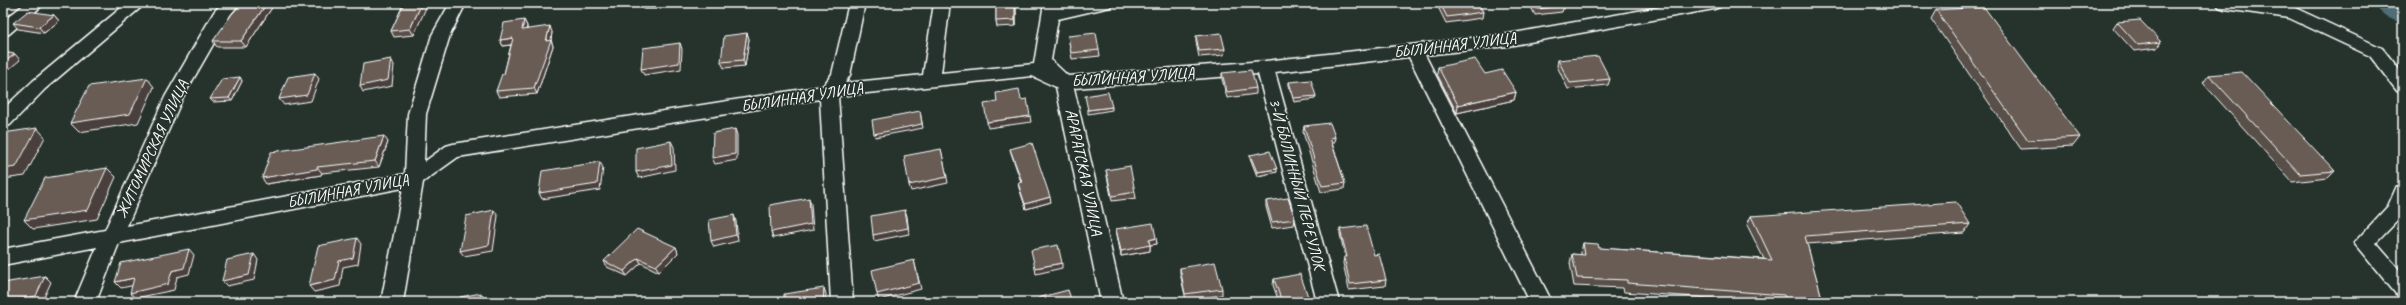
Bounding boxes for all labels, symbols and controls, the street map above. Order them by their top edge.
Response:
street label: БЫЛИННАЯ УЛИЦА [1393,27,1518,62]
street label: БЫЛИННАЯ УЛИЦА [1071,63,1196,91]
street label: ЖИТОМИРСКАЯ УЛИЦА [111,76,193,221]
street label: БЫЛИННАЯ УЛИЦА [740,77,865,117]
street label: 3-Й БЫЛИННЫЙ ПЕРЕУЛОК [1264,96,1330,275]
street label: АРАРАТСКАЯ УЛИЦА [1061,107,1107,238]
street label: БЫЛИННАЯ УЛИЦА [286,169,411,213]

